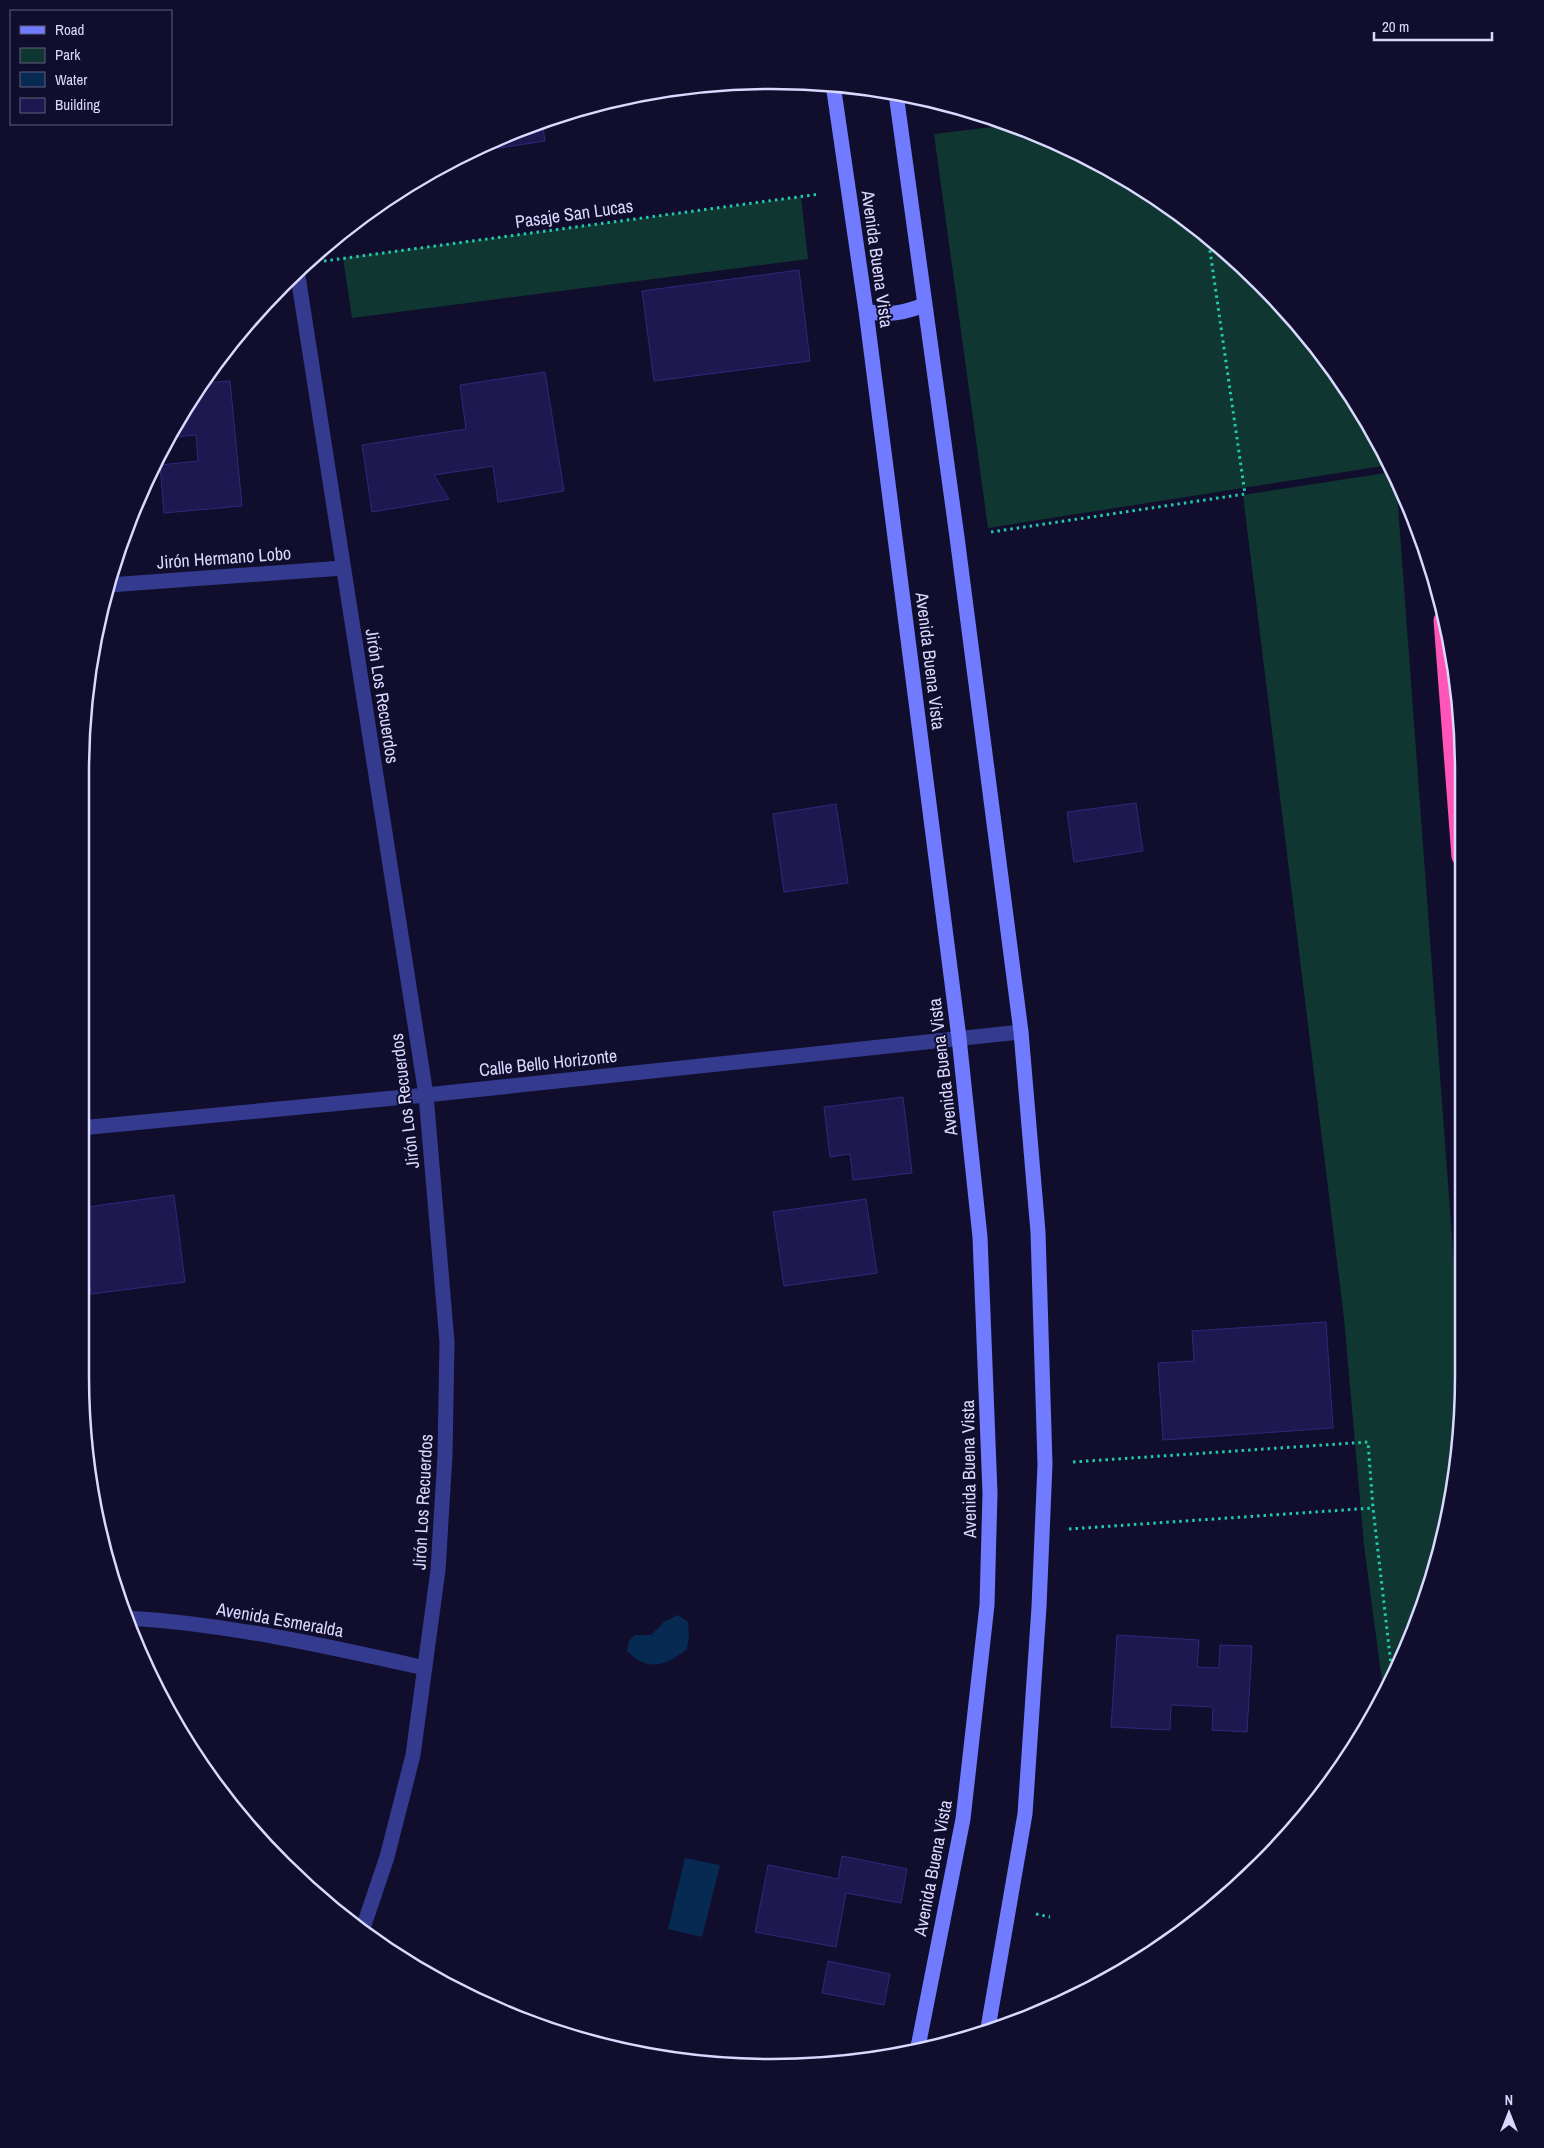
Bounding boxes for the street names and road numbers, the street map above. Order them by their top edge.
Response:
street label: Avenida Buena Vista [855,188,899,329]
street label: Pasaje San Lucas [513,193,635,234]
street label: Jirón Hermano Lobo [156,540,292,575]
street label: Avenida Buena Vista [910,590,951,731]
street label: Jirón Los Recuerdos [359,627,405,765]
street label: Avenida Buena Vista [922,997,963,1138]
street label: Jirón Los Recuerdos [384,1032,425,1170]
street label: Calle Bello Horizonte [478,1043,618,1082]
street label: Avenida Buena Vista [955,1400,982,1539]
street label: Jirón Los Recuerdos [406,1433,439,1571]
street label: Avenida Esmeralda [214,1596,346,1643]
street label: Avenida Buena Vista [907,1798,958,1939]

